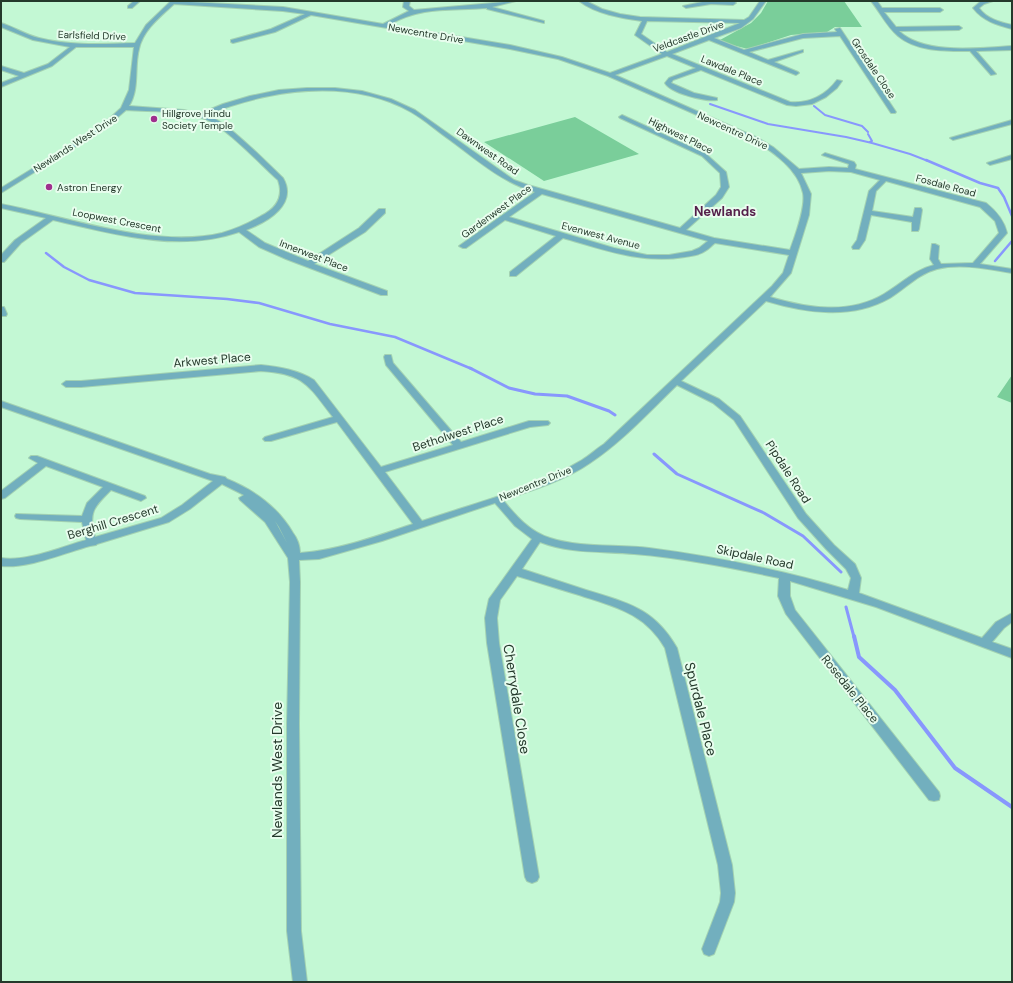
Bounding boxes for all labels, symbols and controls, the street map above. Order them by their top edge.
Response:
street label: Veldcastle Drive [651,18,726,55]
street label: Newcentre Drive [387,20,465,47]
street label: Earlsfield Drive [58,28,127,43]
street label: Grosdale Close [849,35,899,101]
street label: Lawdale Place [699,52,765,89]
place label: Hillgrove Hindu Society Temple [162,107,233,132]
street label: Newcentre Drive [695,108,770,153]
street label: Newlands West Drive [31,111,120,175]
marker: Hillgrove Hindu Society Temple [149,114,159,124]
street label: Highwest Place [647,114,715,157]
street label: Dawnwest Road [454,125,521,178]
street label: Fosdale Road [914,171,977,200]
place label: Astron Energy [57,181,122,194]
street label: Gardenwest Place [459,181,534,241]
marker: Astron Energy [44,182,54,192]
district label: Newlands [694,203,756,220]
street label: Loopwest Crescent [72,206,162,235]
street label: Evenwest Avenue [560,219,642,252]
street label: Innerwest Place [278,236,350,275]
street label: Arkwest Place [173,349,252,371]
street label: Betholwest Place [411,411,506,455]
street label: Pipdale Road [762,437,814,507]
street label: Newcentre Drive [497,463,573,504]
street label: Berghill Crescent [66,500,161,543]
street label: Skipdale Road [715,541,795,573]
street label: Cherrydale Close [499,643,535,755]
street label: Rosedale Place [818,652,883,727]
street label: Spurdale Place [681,660,721,758]
street label: Newlands West Drive [268,702,286,838]

